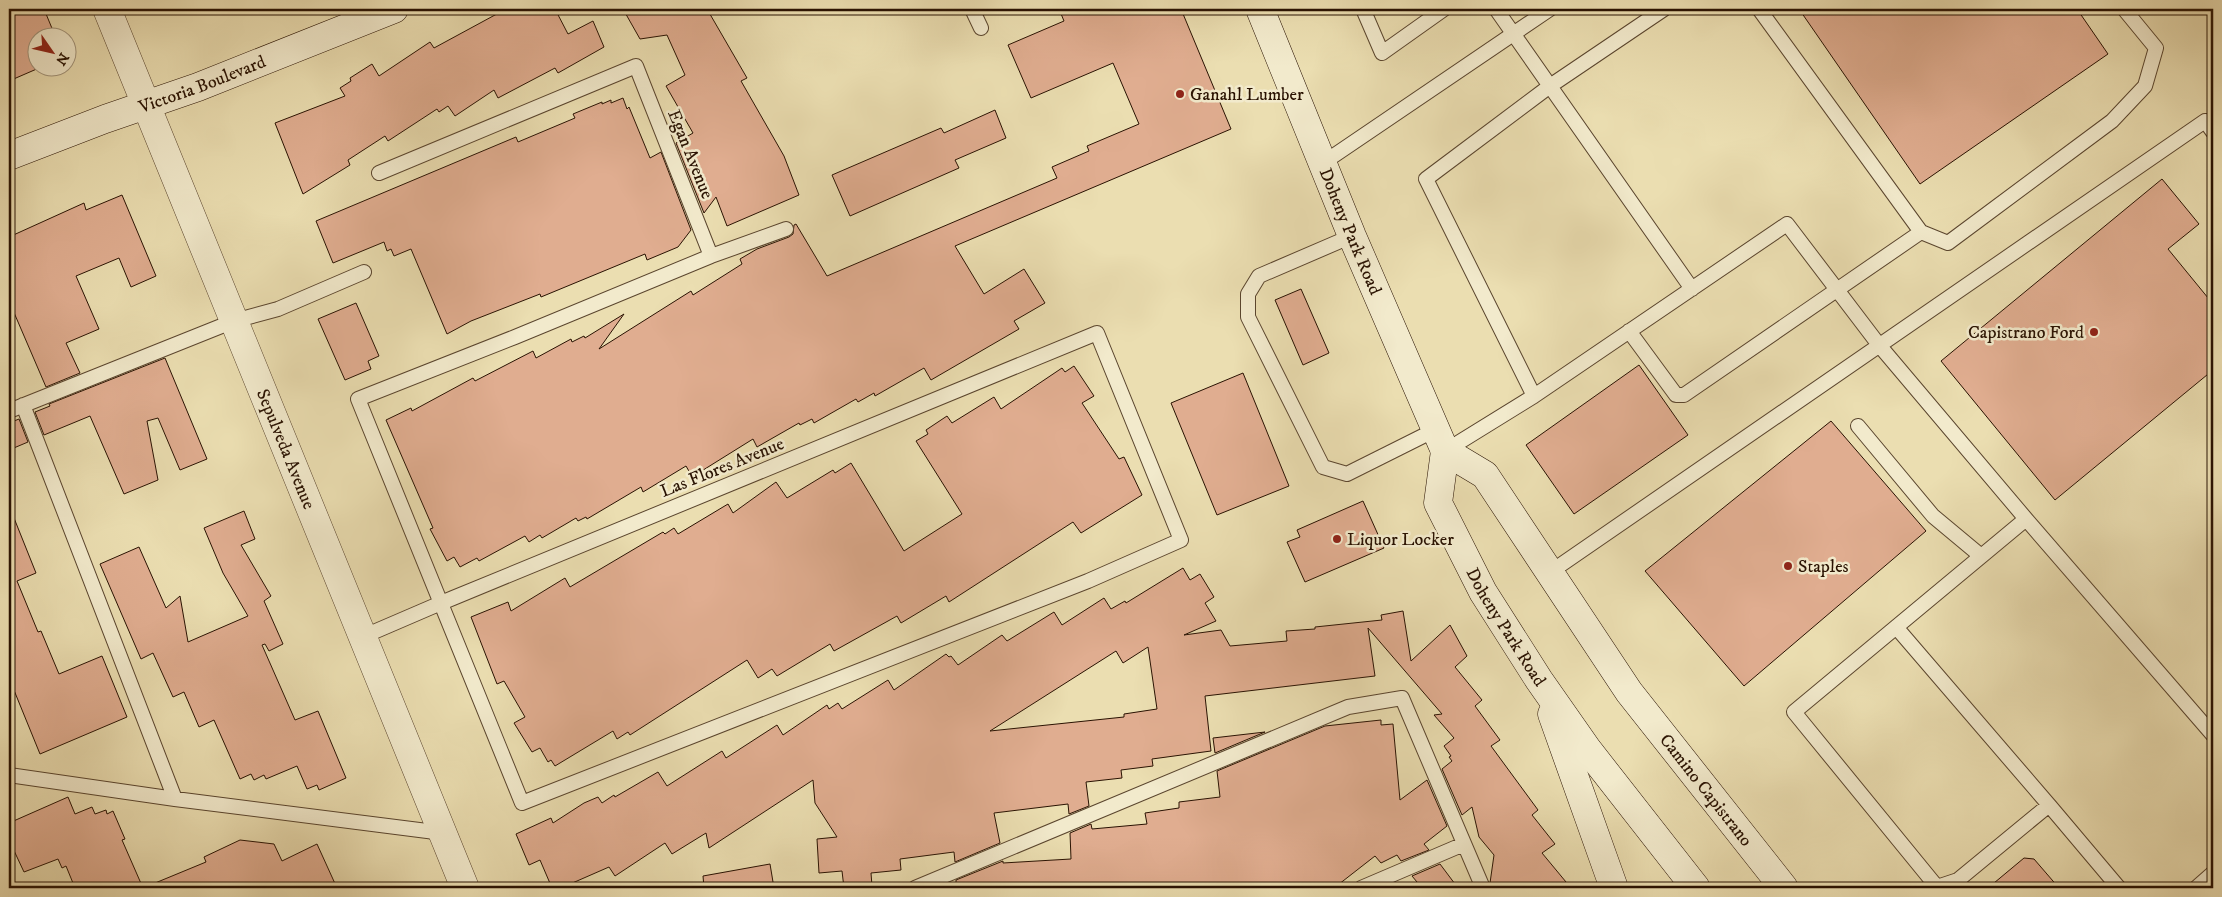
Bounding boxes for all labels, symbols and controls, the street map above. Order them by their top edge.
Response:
north arrow [28,28,78,78]
text: N [51,49,73,69]
street label: Victoria Boulevard [135,51,269,119]
place label: Ganahl Lumber [1190,84,1304,106]
marker: Ganahl Lumber [1174,88,1186,100]
street label: Egan Avenue [662,107,718,202]
street label: Doheny Park Road [1314,165,1386,298]
place label: Capistrano Ford [1968,322,2084,344]
marker: Capistrano Ford [2088,326,2100,338]
street label: Sepulveda Avenue [251,386,320,513]
street label: Las Flores Avenue [657,433,787,503]
place label: Liquor Locker [1347,529,1454,551]
marker: Liquor Locker [1331,533,1343,545]
place label: Staples [1798,556,1849,578]
marker: Staples [1782,560,1794,572]
street label: Doheny Park Road [1461,564,1550,691]
street label: Camino Capistrano [1654,730,1757,851]

